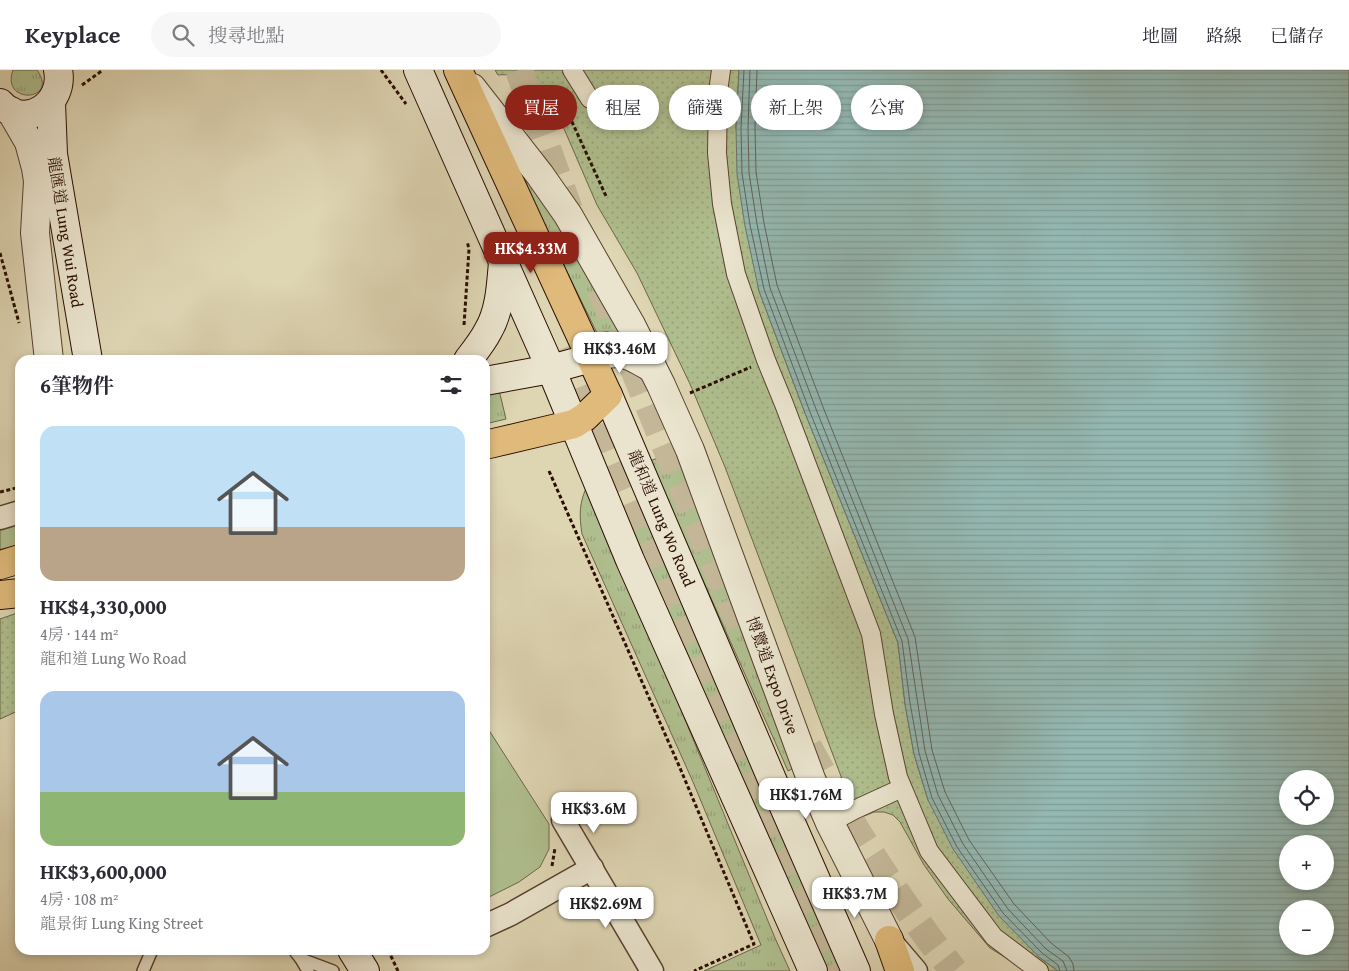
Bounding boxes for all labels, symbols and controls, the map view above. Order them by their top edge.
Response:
search box [151,12,501,57]
text: Keyplace [25,17,121,52]
icon: search [169,21,197,49]
text: 搜尋地點 [209,21,285,49]
text: 地圖 [1142,22,1178,49]
text: 路線 [1206,22,1242,49]
text: 已儲存 [1270,22,1324,49]
chip: 買屋 [505,85,577,130]
chip: 租屋 [587,85,659,130]
chip: 篩選 [669,85,741,130]
chip: 新上架 [751,85,841,130]
chip: 公寓 [851,85,923,130]
street label: 龍匯道 Lung Wui Road [42,155,90,309]
pin: HK$4.33M [479,232,583,274]
text: HK$4.33M [495,236,567,260]
pin: HK$3.46M [568,332,672,374]
text: HK$3.46M [584,336,656,360]
text: 6筆物件 [40,370,114,401]
icon: filters [437,371,465,399]
street label: 龍和道 Lung Wo Road [622,446,702,591]
icon: home [208,458,298,548]
text: HK$4,330,000 [40,591,167,622]
street label: 博覽道 Expo Drive [741,613,805,737]
text: 4房 · 144 m² [40,622,119,646]
text: 龍和道 Lung Wo Road [40,646,187,670]
icon: home [208,723,298,813]
map controls [1279,770,1334,955]
button: locate [1279,770,1334,825]
pin: HK$1.76M [754,778,858,820]
text: HK$1.76M [770,782,842,806]
pin: HK$3.6M [548,792,640,834]
text: HK$3.6M [562,796,626,820]
button: + [1279,835,1334,890]
text: HK$3,600,000 [40,856,167,887]
pin: HK$3.7M [809,876,901,919]
text: HK$3.7M [823,881,887,905]
pin: HK$2.69M [554,886,658,929]
text: 4房 · 108 m² [40,887,119,911]
text: HK$2.69M [570,891,642,915]
button: − [1279,900,1334,955]
text: 龍景街 Lung King Street [40,911,203,935]

